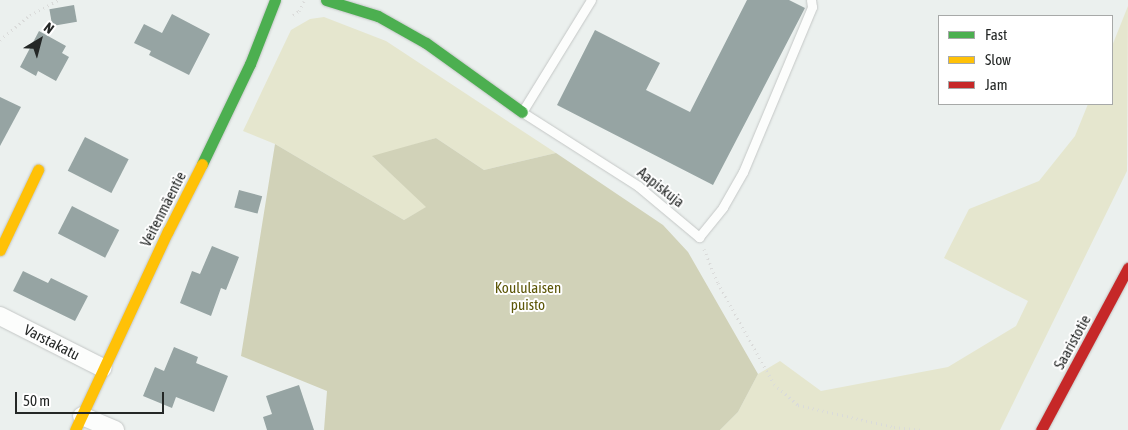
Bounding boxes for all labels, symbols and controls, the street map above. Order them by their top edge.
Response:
north arrow [15,15,65,65]
legend [938,15,1113,105]
text: N [41,19,57,37]
text: Fast [985,26,1007,43]
text: Slow [985,51,1011,68]
text: Jam [985,76,1008,93]
street label: Aapiskuja [634,163,688,211]
street label: Veitenmäentie [136,168,190,250]
park label: Koululaisen puisto [495,278,561,313]
street label: Saaristotie [1050,312,1094,372]
street label: Varstakatu [21,320,83,364]
scale bar [18,382,166,414]
text: 50 m [23,392,50,409]

